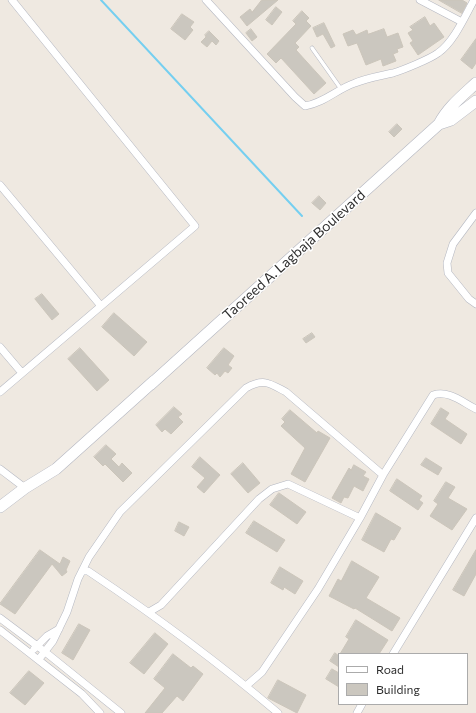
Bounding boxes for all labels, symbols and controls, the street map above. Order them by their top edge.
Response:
street label: Taoreed A. Lagbaja Boulevard [219,187,369,323]
legend [338,653,468,705]
text: Road [376,662,404,676]
text: Building [376,682,420,696]

